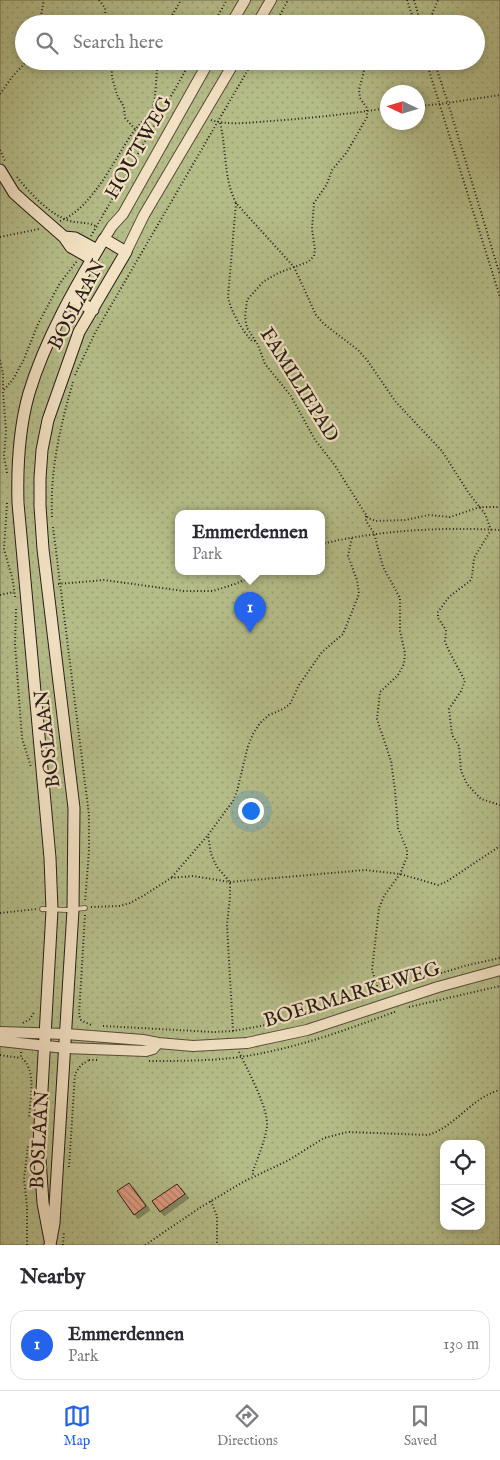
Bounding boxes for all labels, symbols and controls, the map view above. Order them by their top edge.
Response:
search box [15,15,485,70]
icon: search [33,29,61,57]
text: Search here [73,31,164,55]
north arrow [380,85,425,130]
street label: HOUTWEG [100,92,178,204]
street label: BOSLAAN [43,256,111,354]
street label: FAMILIEPAD [254,323,344,447]
popup [175,510,325,575]
text: Emmerdennen [192,521,308,545]
text: Park [192,545,222,565]
pin: 1 [234,592,266,633]
street label: BOSLAAN [30,689,66,789]
your location [238,798,264,824]
street label: BOERMARKEWEG [261,956,443,1034]
street label: BOSLAAN [25,1090,55,1190]
map controls [440,1140,485,1230]
button: locate [440,1140,485,1185]
button: layers [440,1185,485,1230]
text: Nearby [20,1264,85,1291]
text: Emmerdennen [68,1323,184,1347]
text: 1 [34,1335,40,1355]
text: 130 m [443,1335,479,1355]
text: Park [68,1347,98,1367]
tab: Map [63,1402,91,1450]
tab: Directions [217,1402,278,1450]
tab: Saved [404,1402,437,1450]

